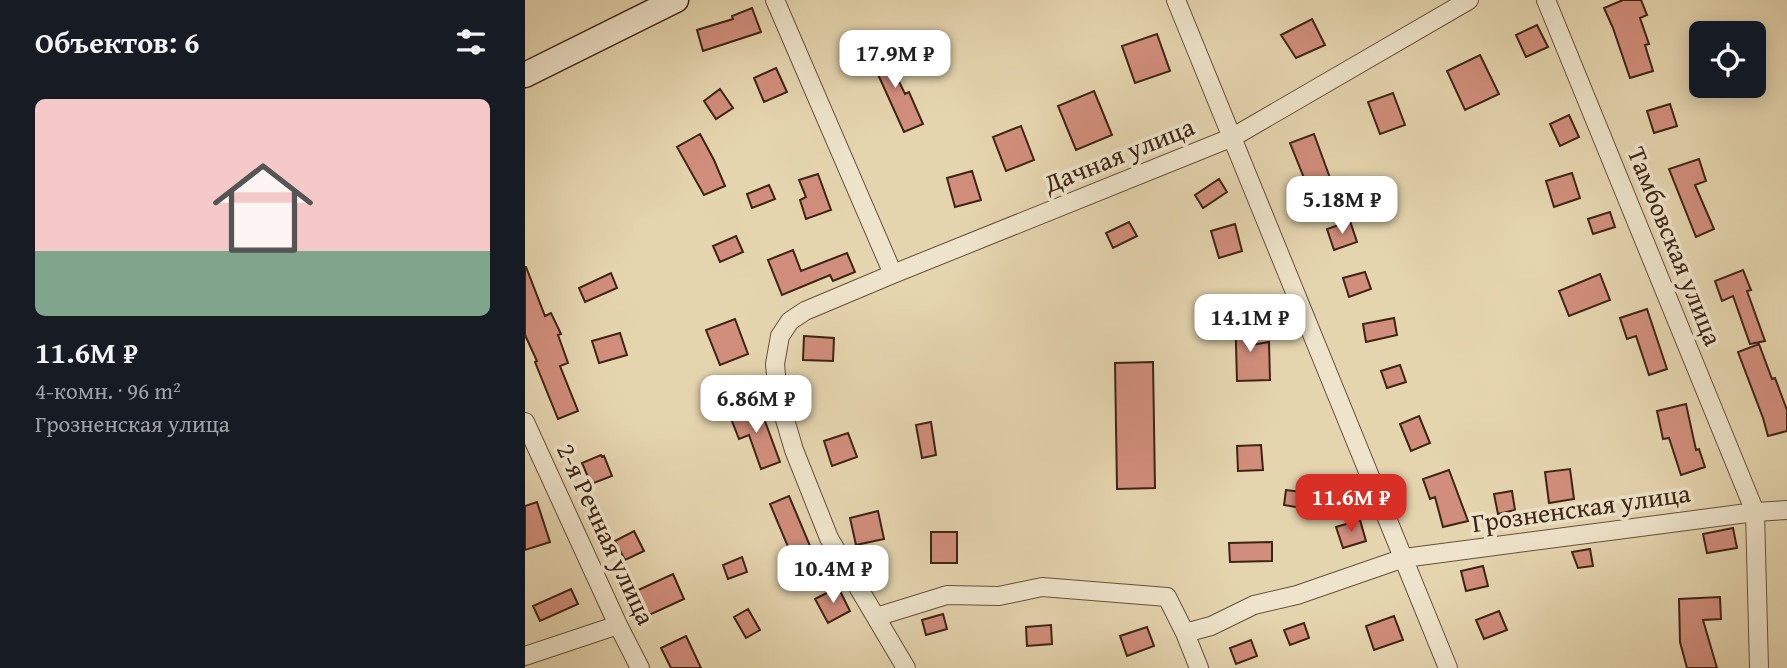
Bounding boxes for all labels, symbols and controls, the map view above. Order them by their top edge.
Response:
text: Объектов: 6 [35,20,199,64]
map controls [1689,21,1766,98]
button: locate [1689,21,1766,98]
icon: filters [452,23,490,61]
pin: 17.9M ₽ [830,31,960,90]
text: 17.9M ₽ [855,36,935,69]
street label: Дачная улица [1037,106,1201,203]
street label: Тамбовская улица [1618,141,1733,352]
icon: home [200,145,326,271]
pin: 5.18M ₽ [1277,176,1407,236]
text: 5.18M ₽ [1302,182,1382,215]
pin: 14.1M ₽ [1185,294,1315,354]
text: 14.1M ₽ [1210,300,1290,333]
text: 11.6M ₽ [35,330,138,374]
text: 4-комн. · 96 m² [35,374,181,407]
pin: 6.86M ₽ [691,376,821,435]
text: 6.86M ₽ [716,381,796,414]
text: Грозненская улица [35,407,230,440]
street label: 2-я Речная улица [547,436,666,632]
street label: Грозненская улица [1469,473,1693,542]
pin: 11.6M ₽ [1286,475,1416,534]
text: 11.6M ₽ [1311,480,1391,513]
pin: 10.4M ₽ [768,546,898,605]
text: 10.4M ₽ [793,551,873,584]

